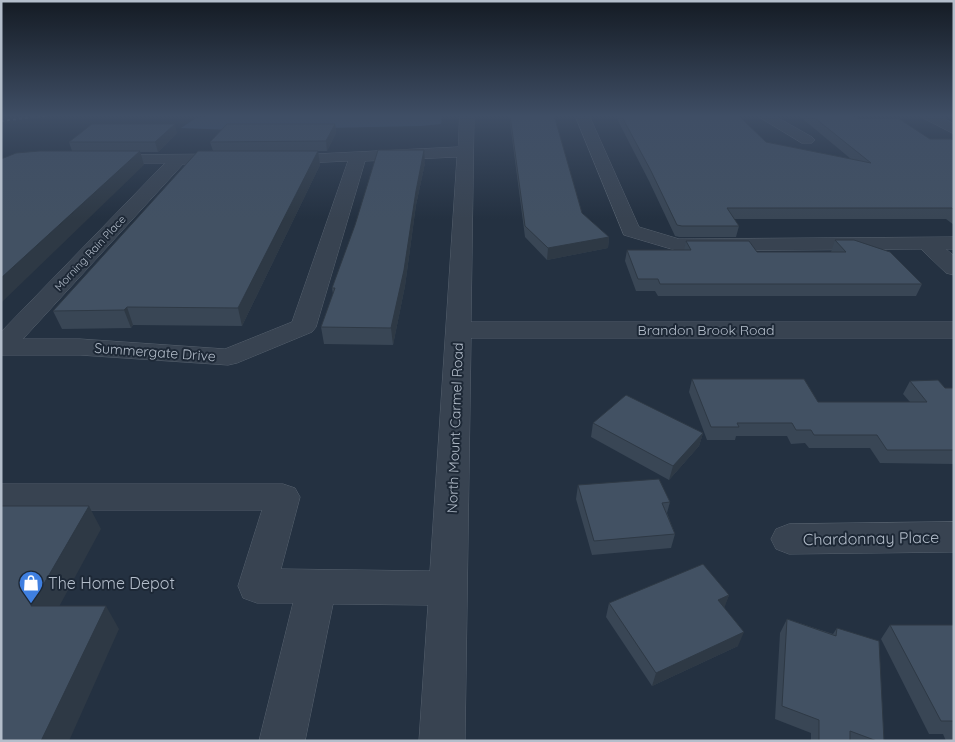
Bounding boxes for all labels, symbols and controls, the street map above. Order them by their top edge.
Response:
street label: Morning Rain Place [51,212,129,294]
street label: Brandon Brook Road [638,321,774,339]
street label: Summergate Drive [94,339,216,365]
street label: North Mount Carmel Road [443,342,467,514]
street label: Chardonnay Place [803,527,939,549]
shop icon: The Home Depot [18,570,44,604]
place label: The Home Depot [48,573,175,593]

